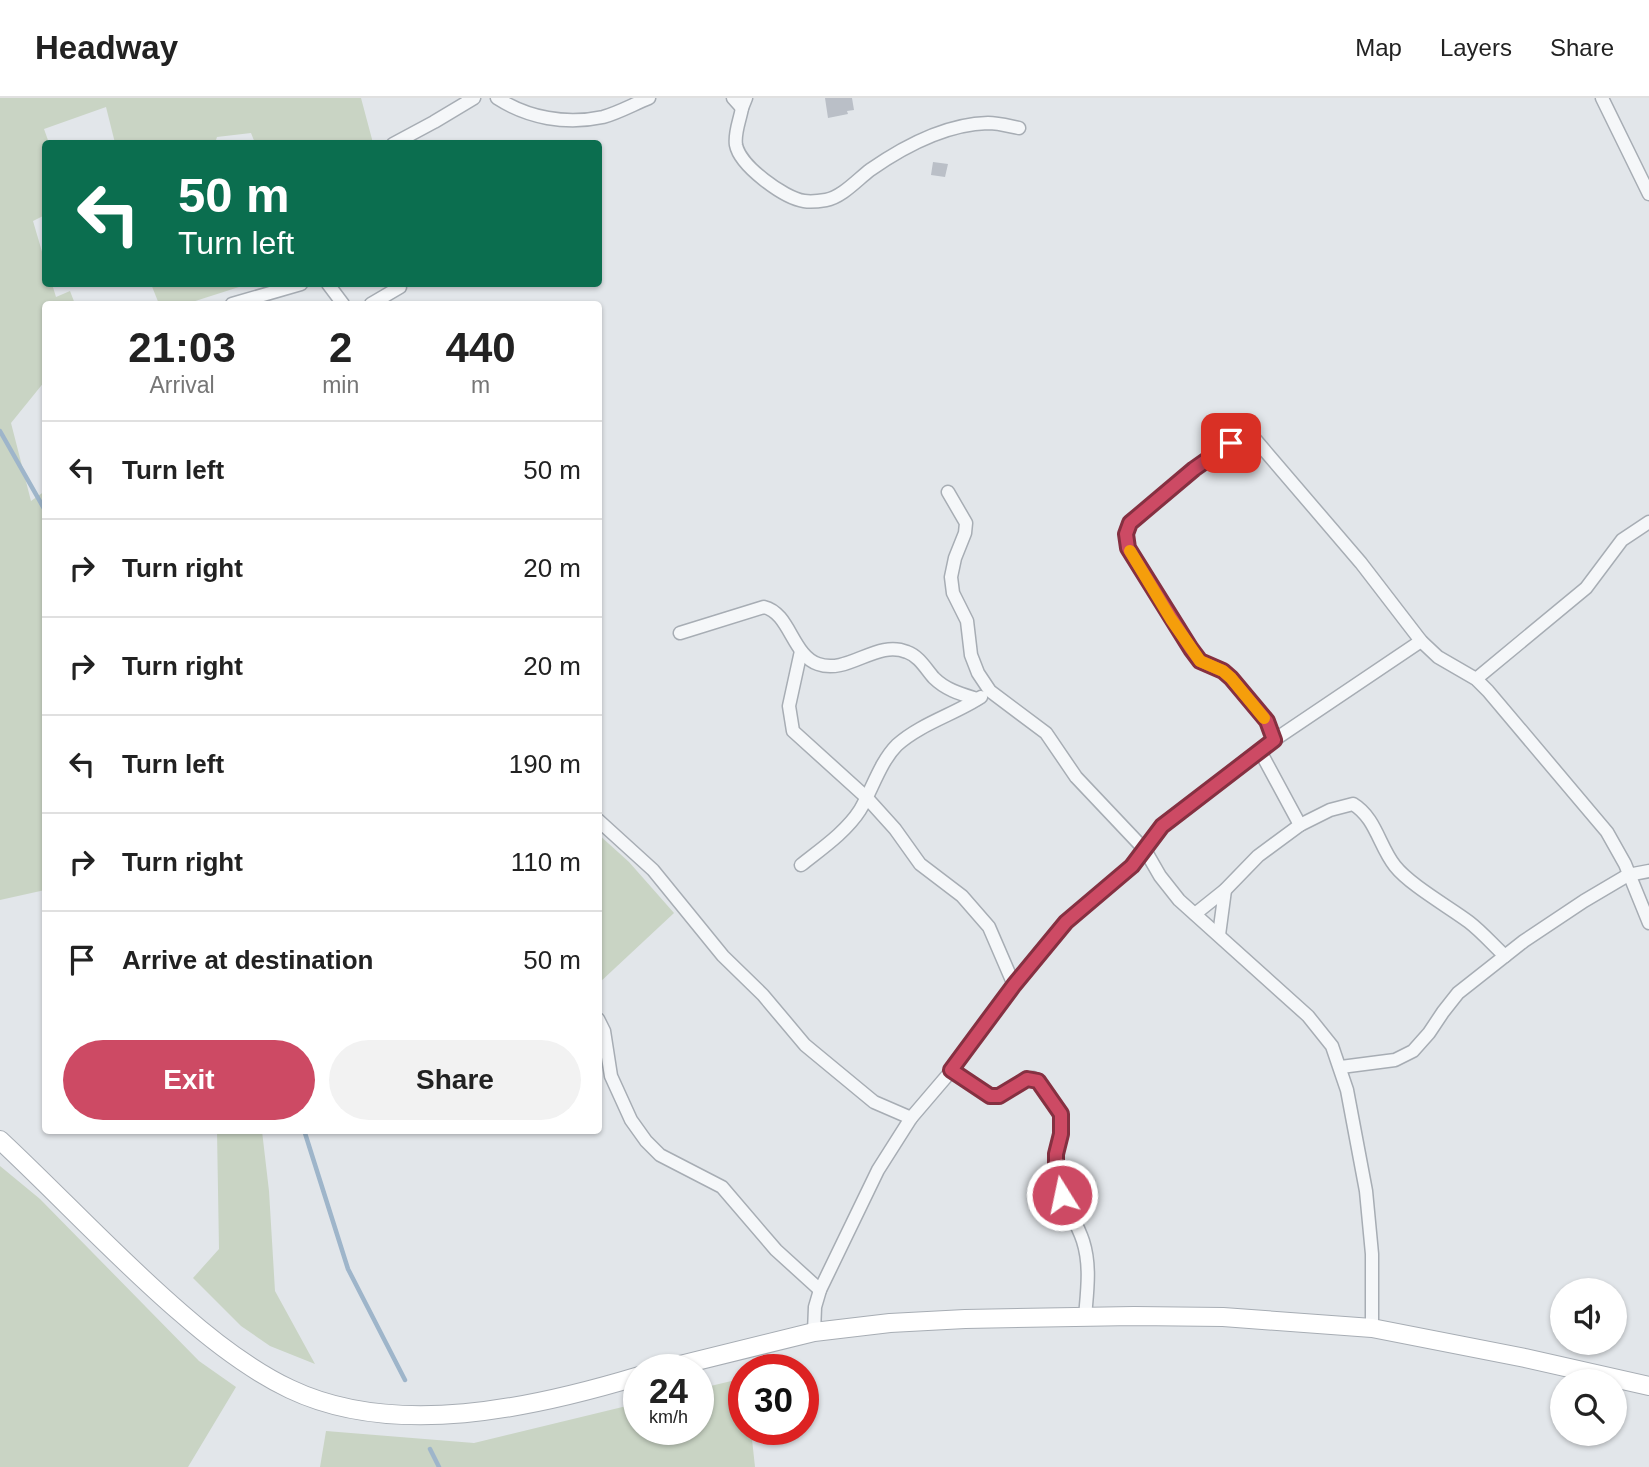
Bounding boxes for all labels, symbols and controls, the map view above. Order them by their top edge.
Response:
text: Headway [35,29,178,66]
text: Map [1355,34,1402,61]
text: Layers [1440,34,1512,61]
text: Share [1550,34,1614,61]
icon: left [63,168,154,259]
text: 50 m [178,168,290,222]
text: Turn left [178,225,294,261]
text: 21:03 [128,324,236,371]
text: 2 [329,324,352,371]
text: 440 [446,324,516,371]
text: Arrival [149,372,215,398]
text: min [322,372,359,398]
text: m [471,372,490,398]
pin [1201,413,1261,473]
icon: arrive [1212,424,1250,462]
icon: left [63,451,101,489]
text: Turn left [122,455,224,485]
text: 50 m [523,455,581,485]
icon: right [63,549,101,587]
text: Turn right [122,553,243,583]
text: 20 m [523,553,581,583]
icon: right [63,647,101,685]
text: Turn right [122,651,243,681]
text: 20 m [523,651,581,681]
icon: left [63,745,101,783]
text: Turn left [122,749,224,779]
text: 190 m [509,749,581,779]
icon: right [63,843,101,881]
text: Turn right [122,847,243,877]
text: 110 m [511,847,581,877]
icon: arrive [63,941,101,979]
text: Arrive at destination [122,945,373,975]
text: 50 m [523,945,581,975]
button: Exit [63,1040,315,1120]
button: Share [329,1040,581,1120]
position arrow [1025,1158,1099,1232]
map controls [1550,1278,1627,1446]
button: sound [1550,1278,1627,1355]
speed limit sign: 30 [728,1354,819,1445]
button: search [1550,1369,1627,1446]
text: 24 [649,1371,688,1410]
text: km/h [649,1407,688,1427]

